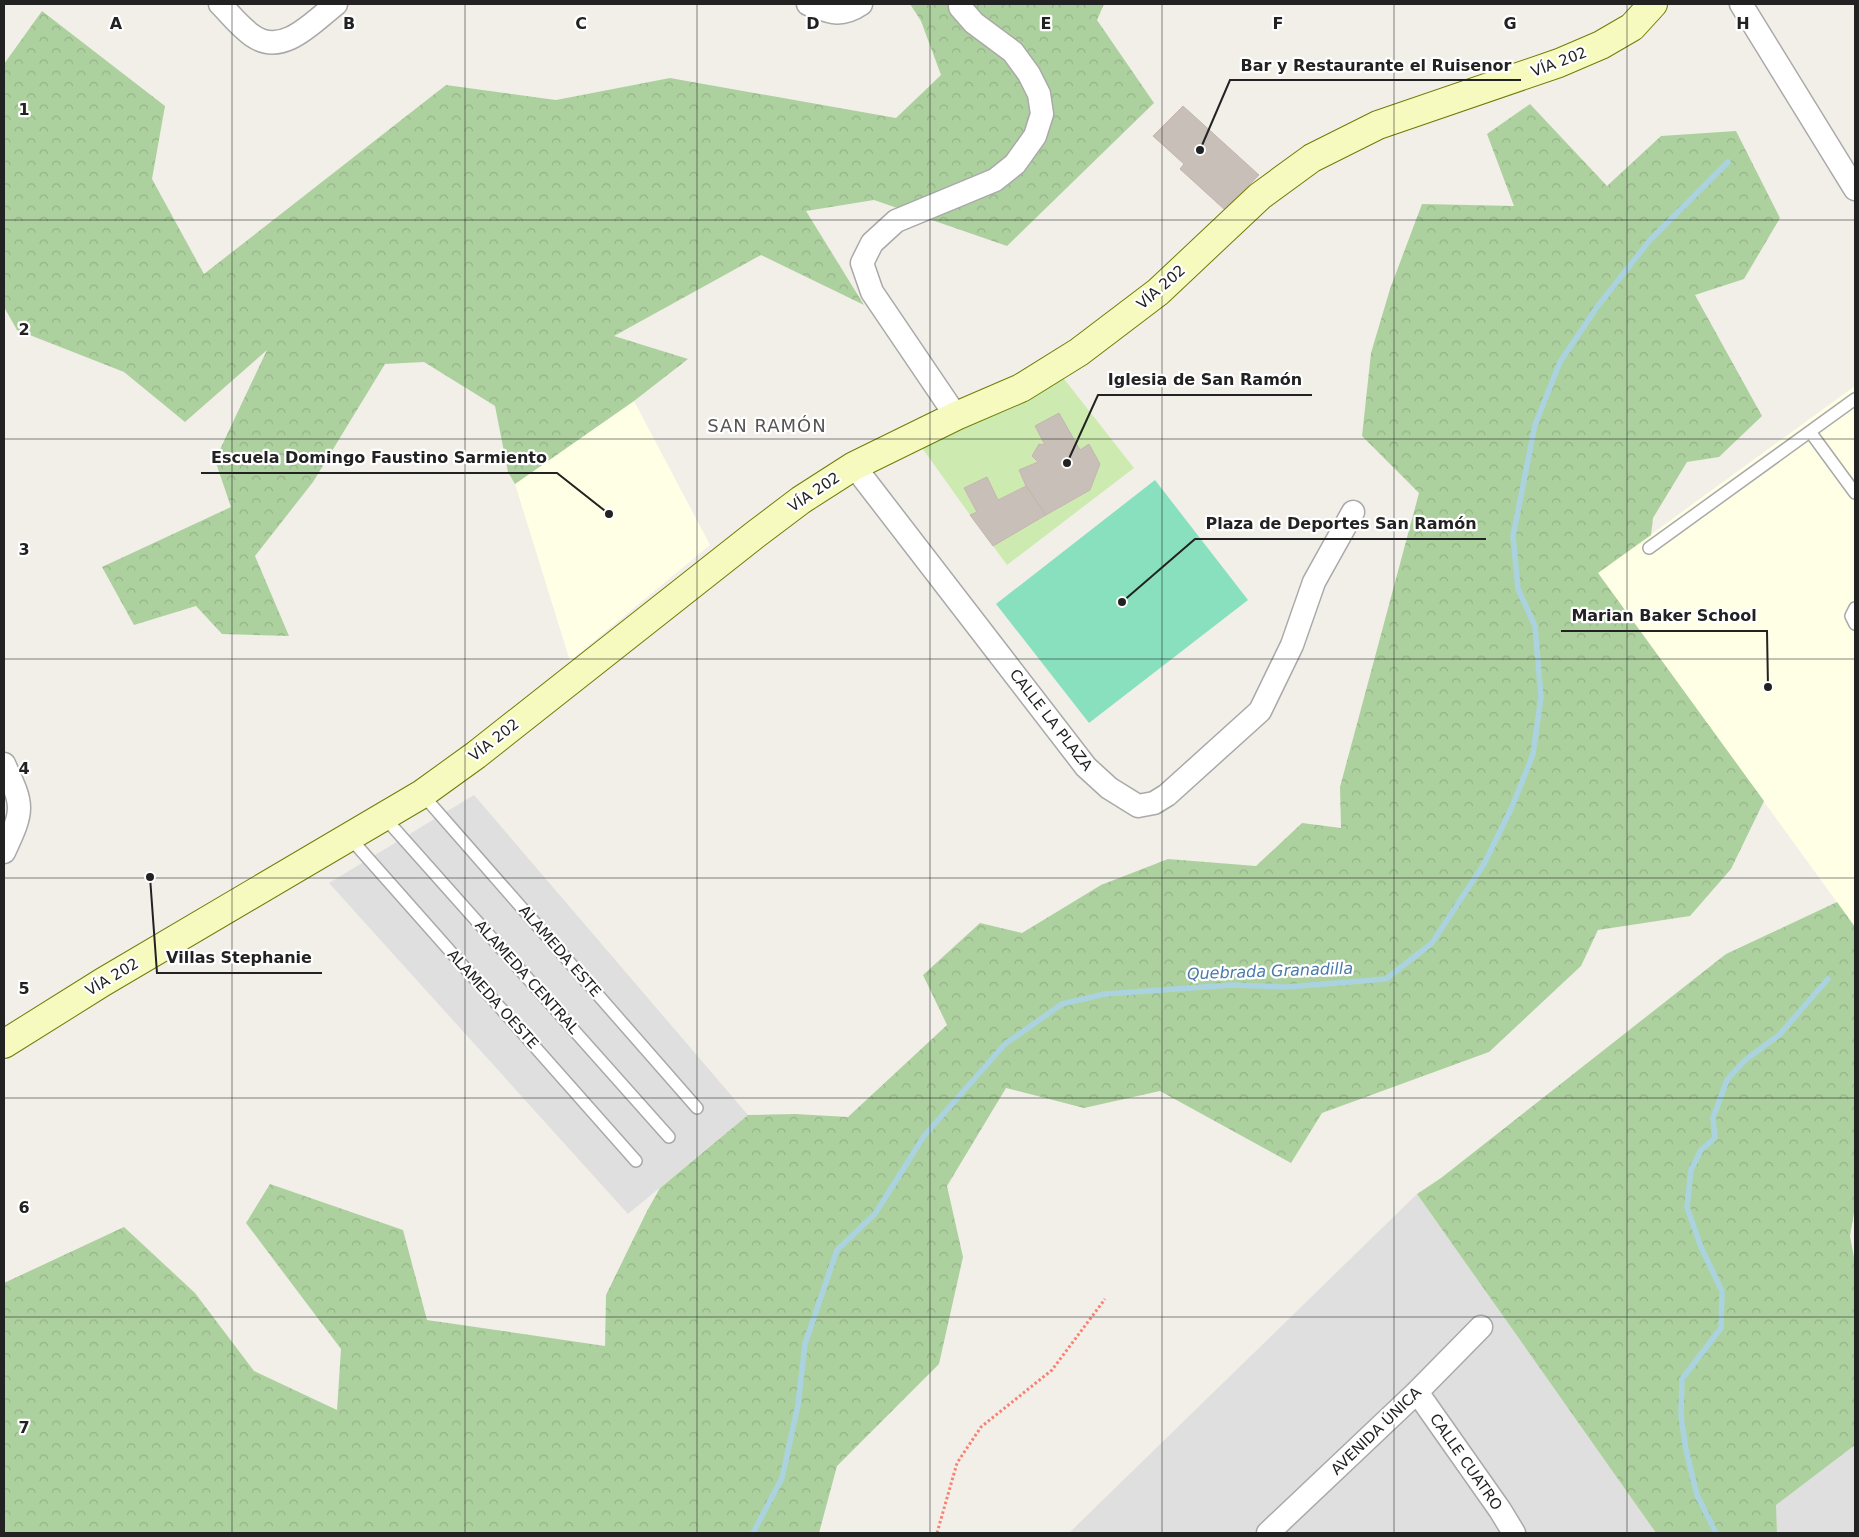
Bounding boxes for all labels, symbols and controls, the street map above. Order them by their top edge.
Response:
text: A [110,14,123,33]
text: B [343,14,355,33]
text: C [575,14,587,33]
text: D [806,14,820,33]
text: E [1041,14,1051,33]
text: F [1273,14,1283,33]
text: G [1503,14,1517,33]
text: H [1736,14,1750,33]
street label: VÍA 202 [1528,42,1589,81]
callout: Bar y Restaurante el Ruisenor [1230,49,1521,80]
text: Bar y Restaurante el Ruisenor [1241,56,1512,75]
text: 1 [18,100,30,119]
street label: VÍA 202 [1132,260,1189,313]
text: 2 [18,320,30,339]
callout: Iglesia de San Ramón [1098,364,1312,395]
text: Iglesia de San Ramón [1108,370,1302,389]
district label: SAN RAMÓN [707,415,827,436]
callout: Escuela Domingo Faustino Sarmiento [201,442,557,473]
text: Escuela Domingo Faustino Sarmiento [211,448,547,467]
street label: VÍA 202 [784,467,843,516]
callout: Plaza de Deportes San Ramón [1195,508,1486,539]
text: Plaza de Deportes San Ramón [1205,514,1477,533]
text: 3 [18,540,30,559]
callout: Marian Baker School [1561,600,1767,631]
text: Marian Baker School [1571,606,1757,625]
street label: CALLE LA PLAZA [1006,666,1097,775]
street label: VÍA 202 [465,714,523,765]
text: 4 [18,759,30,778]
street label: ALAMEDA ESTE [515,901,605,1001]
street label: ALAMEDA CENTRAL [471,916,583,1038]
callout: Villas Stephanie [157,942,322,973]
street label: ALAMEDA OESTE [444,946,542,1052]
text: Villas Stephanie [166,948,312,967]
street label: VÍA 202 [82,953,142,1000]
water label: Quebrada Granadilla [1187,959,1353,983]
text: 5 [18,979,30,998]
text: 6 [18,1198,30,1217]
street label: AVENIDA ÚNICA [1326,1382,1425,1479]
street label: CALLE CUATRO [1426,1410,1506,1514]
text: 7 [18,1418,30,1437]

